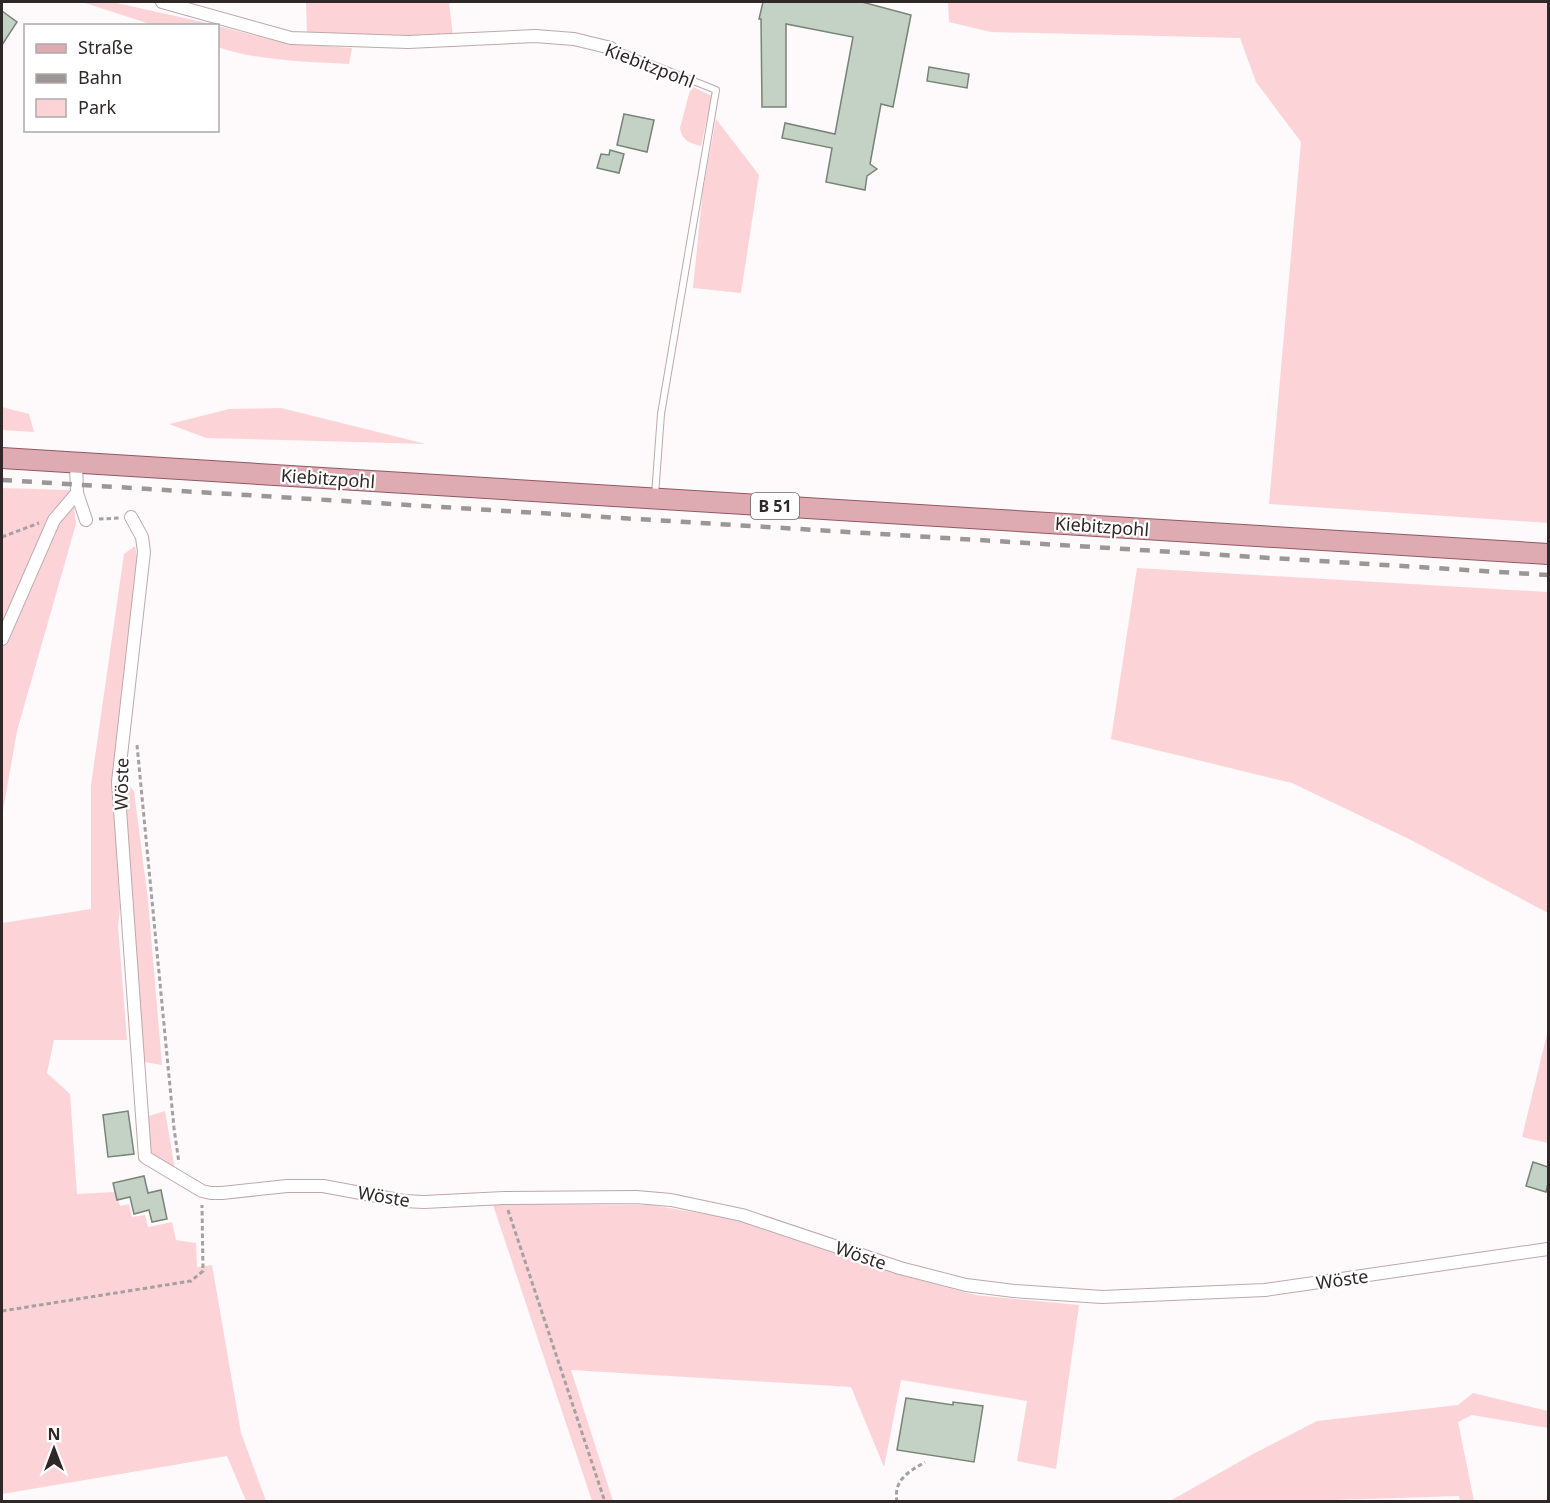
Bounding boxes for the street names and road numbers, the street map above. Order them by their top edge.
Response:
street label: Kiebitzpohl [602,37,698,93]
street label: Kiebitzpohl [280,463,376,493]
road number: B 51 [751,493,799,519]
street label: Kiebitzpohl [1054,511,1150,541]
street label: Wöste [109,758,133,810]
street label: Wöste [356,1180,412,1212]
street label: Wöste [832,1235,890,1275]
street label: Wöste [1314,1263,1370,1295]

